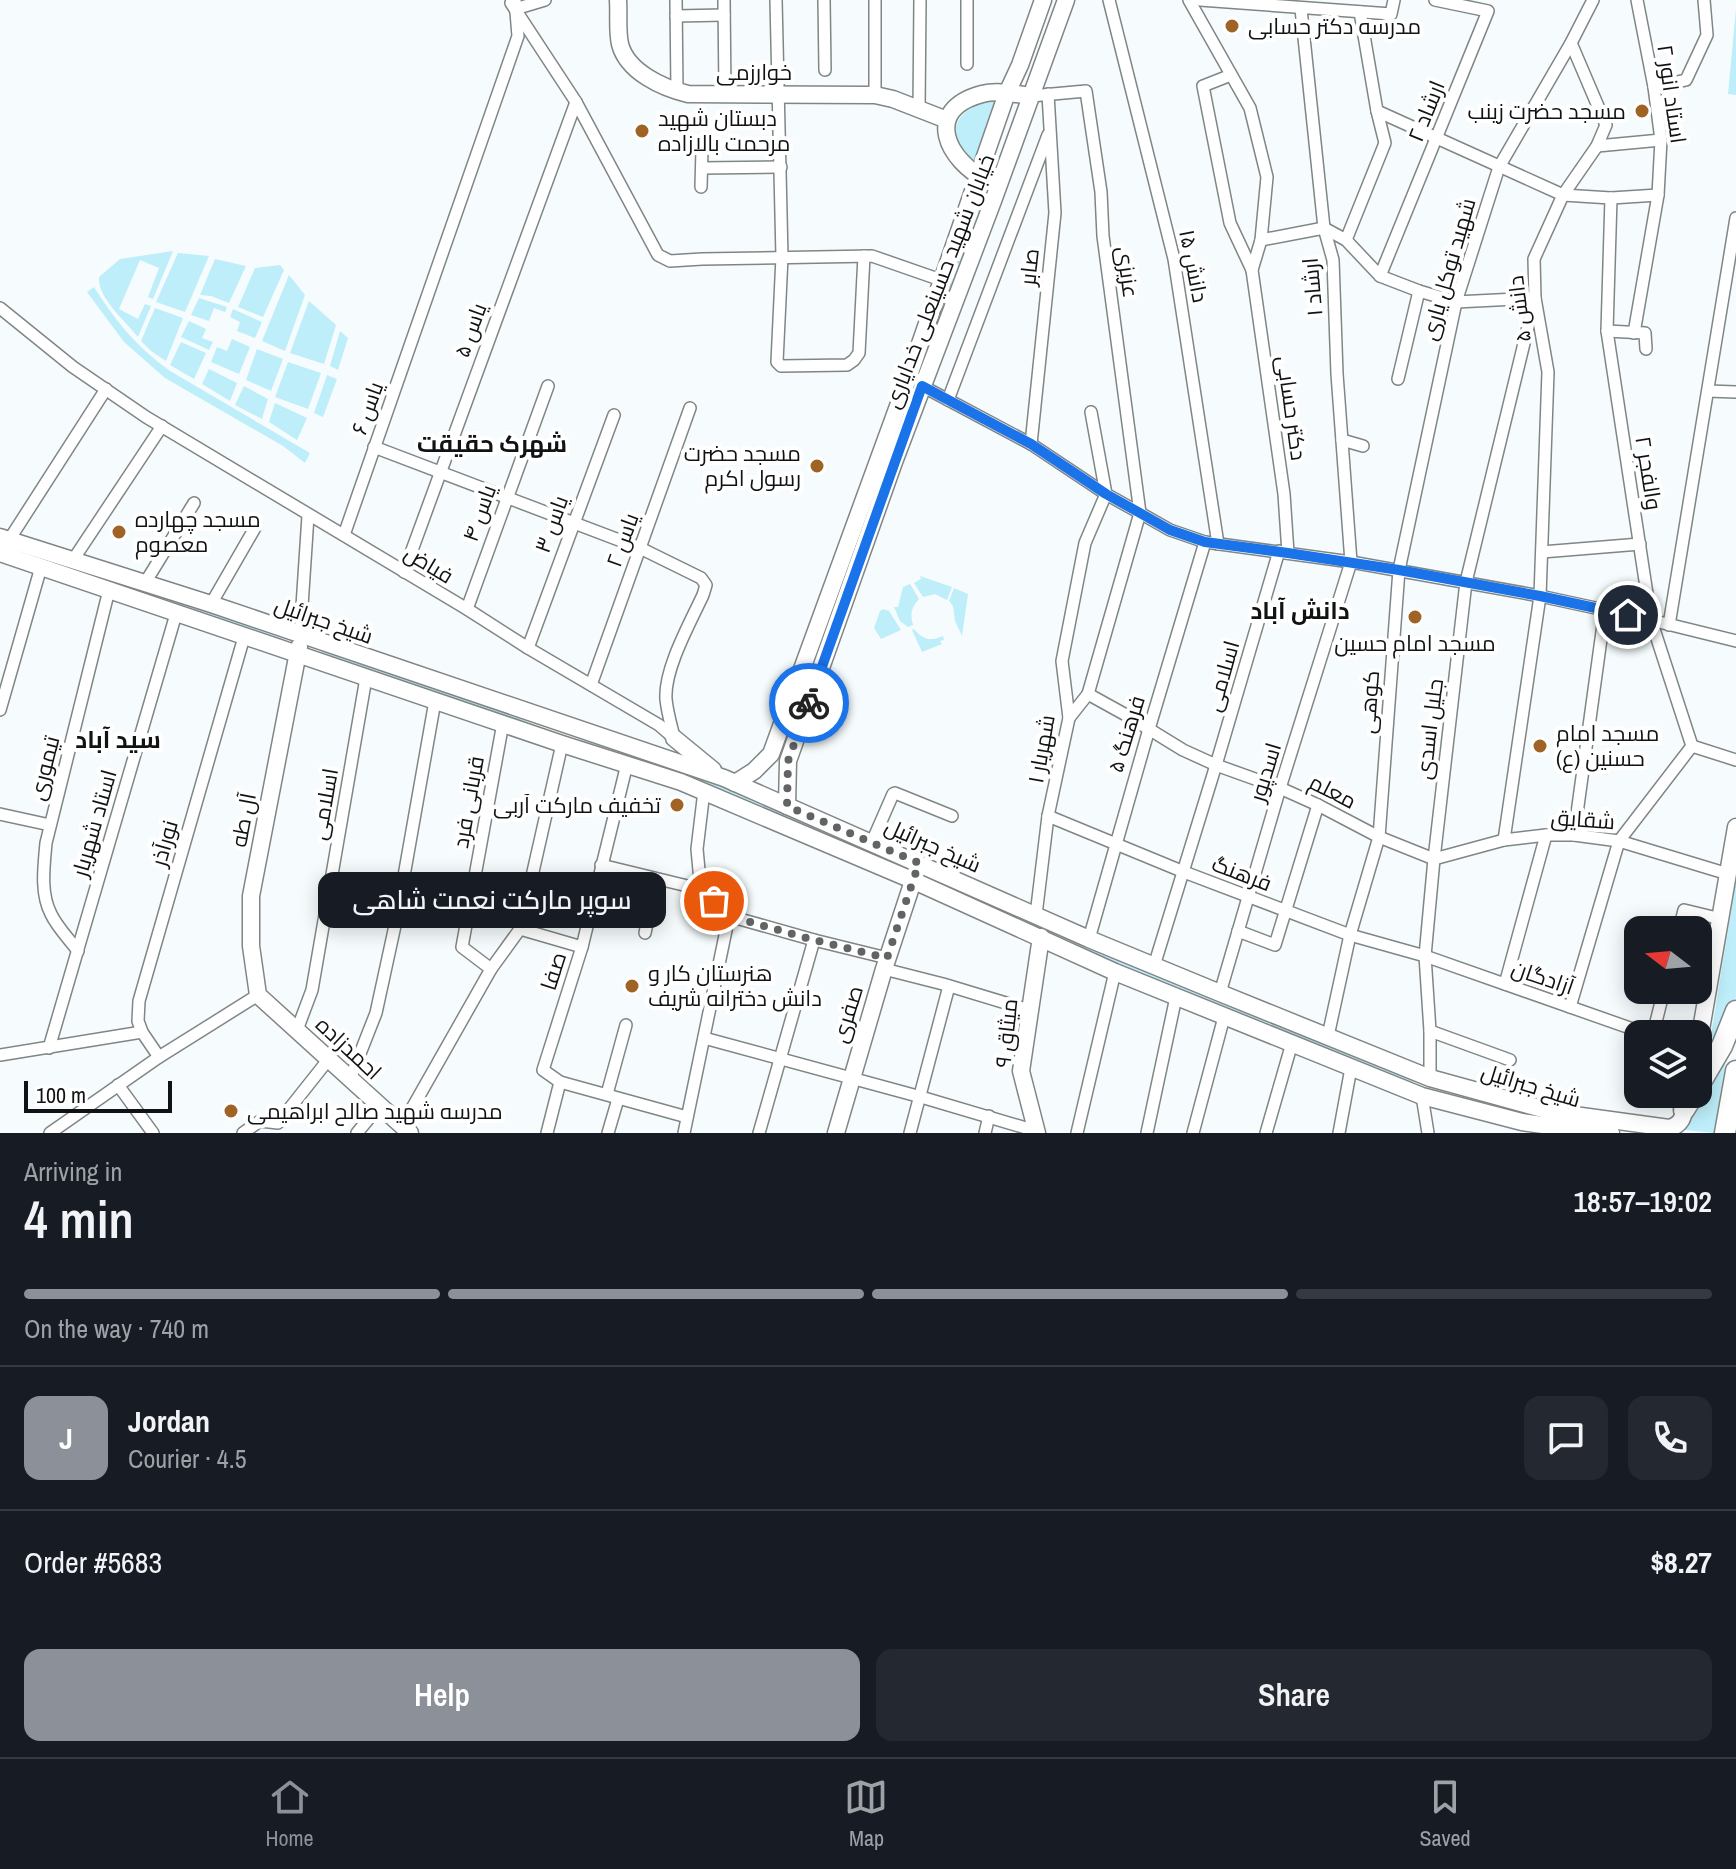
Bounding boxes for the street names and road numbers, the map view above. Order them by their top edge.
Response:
street label: استاد انور ۲ [1650,43,1694,145]
street label: خوارزمی [716,57,792,87]
street label: ارشاد ۲ [1400,76,1452,146]
street label: خیابان شهید حسینعلی خدایاری [877,149,1001,413]
street label: شهید توکل یاری [1413,194,1483,344]
street label: دانش ۱۵ [1172,227,1216,305]
street label: عزیزی [1110,244,1146,300]
street label: صابر [1012,247,1046,289]
street label: ارشاد ۱ [1294,256,1330,318]
street label: دانش ۵ [1500,274,1538,344]
street label: یاس ۵ [446,298,494,361]
street label: دکتر حسابی [1270,354,1314,462]
street label: یاس ۶ [344,377,390,439]
street label: والفجر ۲ [1628,434,1670,512]
street label: یاس ۴ [455,480,503,546]
street label: یاس ۳ [527,491,575,557]
street label: یاس ۲ [598,509,646,571]
street label: فیاض [399,538,459,590]
street label: شیخ جبرائیل [271,589,377,651]
street label: اسلامی [1198,637,1246,715]
street label: کوهی [1352,669,1386,735]
street label: جلیل اسدی [1408,677,1450,781]
street label: فرهنگ ۵ [1100,692,1152,776]
street label: شهریار ۱ [1020,712,1062,786]
street label: تیموری [22,733,66,803]
street label: اسدپور [1241,739,1288,807]
street label: قربانی فرد [445,753,491,851]
street label: استاد شهریار [64,766,124,882]
street label: اسلامی [303,766,345,842]
street label: معلم [1304,766,1362,816]
street label: آل طه [223,790,263,850]
street label: شقایق [1550,802,1616,836]
street label: شیخ جبرائیل [880,810,986,880]
street label: نورآذر [143,816,185,872]
street label: فرهنگ [1208,848,1276,898]
street label: صفا [533,948,573,994]
street label: آزادگان [1508,952,1578,1002]
street label: صفری [824,982,870,1046]
street label: میثاق ۹ [987,997,1025,1069]
street label: احمدزاده [310,1010,388,1086]
street label: شیخ جبرائیل [1478,1056,1584,1114]

